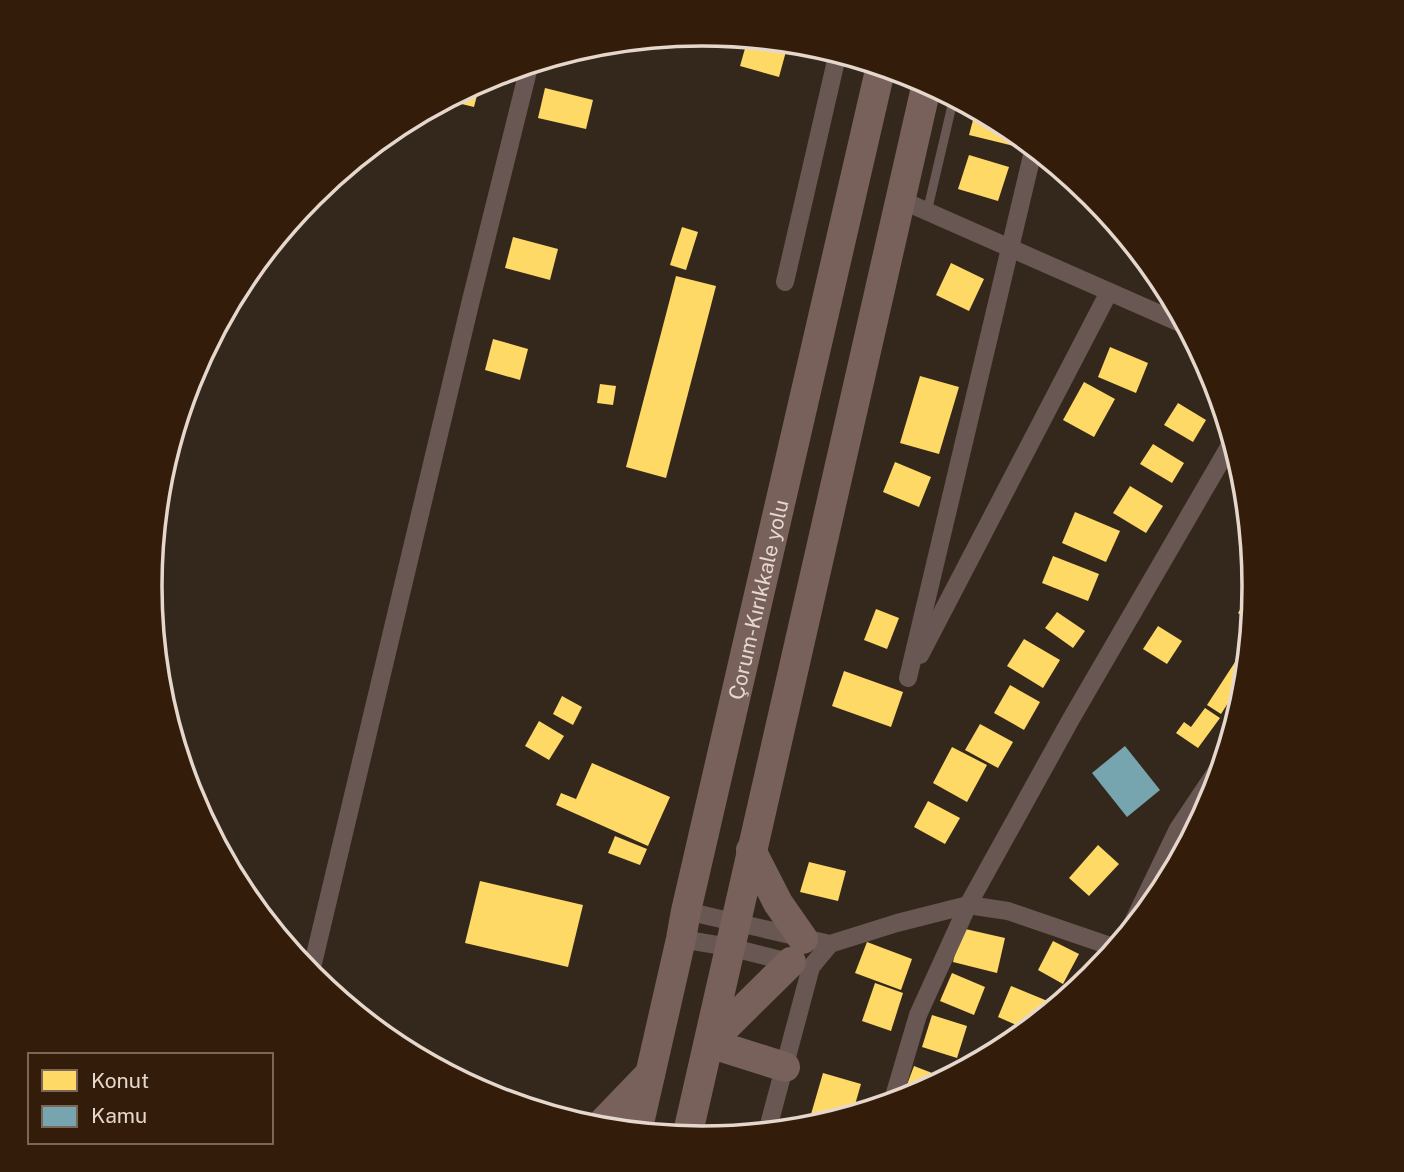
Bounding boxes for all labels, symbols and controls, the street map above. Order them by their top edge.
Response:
street label: Çorum-Kırıkkale yolu [723,497,793,702]
legend [28,1053,273,1144]
text: Konut [91,1068,149,1093]
text: Kamu [91,1103,147,1128]

